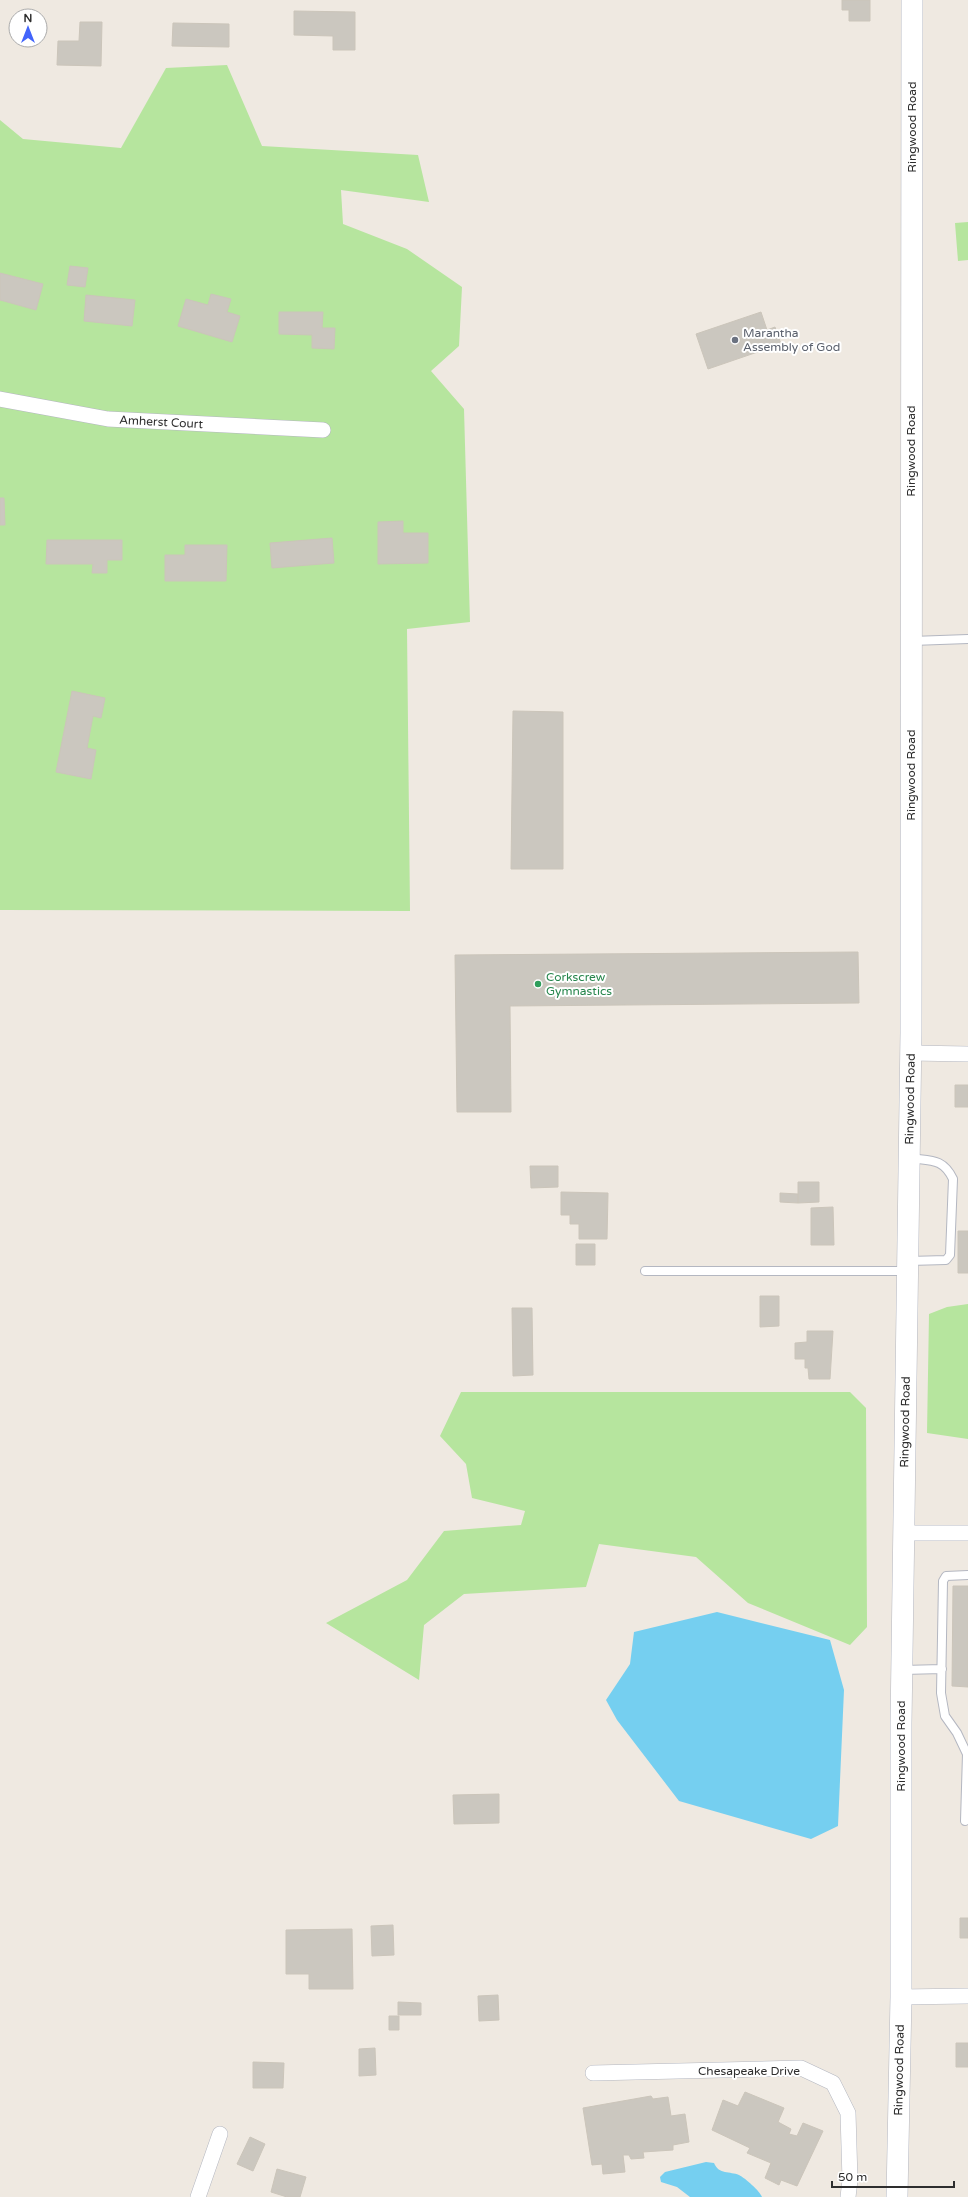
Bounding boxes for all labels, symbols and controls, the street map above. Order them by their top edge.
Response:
north arrow [8,8,48,48]
text: N [24,12,32,25]
street label: Ringwood Road [905,81,919,173]
place label: Marantha Assembly of God [743,326,840,354]
marker: Marantha Assembly of God [730,335,740,345]
street label: Ringwood Road [904,405,918,497]
street label: Amherst Court [119,413,204,431]
street label: Ringwood Road [904,729,918,821]
place label: Corkscrew Gymnastics [546,970,612,998]
marker: Corkscrew Gymnastics [533,979,543,989]
street label: Ringwood Road [902,1053,918,1145]
street label: Ringwood Road [897,1376,913,1468]
street label: Ringwood Road [894,1700,908,1792]
street label: Ringwood Road [891,2024,907,2116]
street label: Chesapeake Drive [698,2064,800,2078]
scale bar [832,2163,954,2189]
text: 50 m [838,2170,867,2184]

